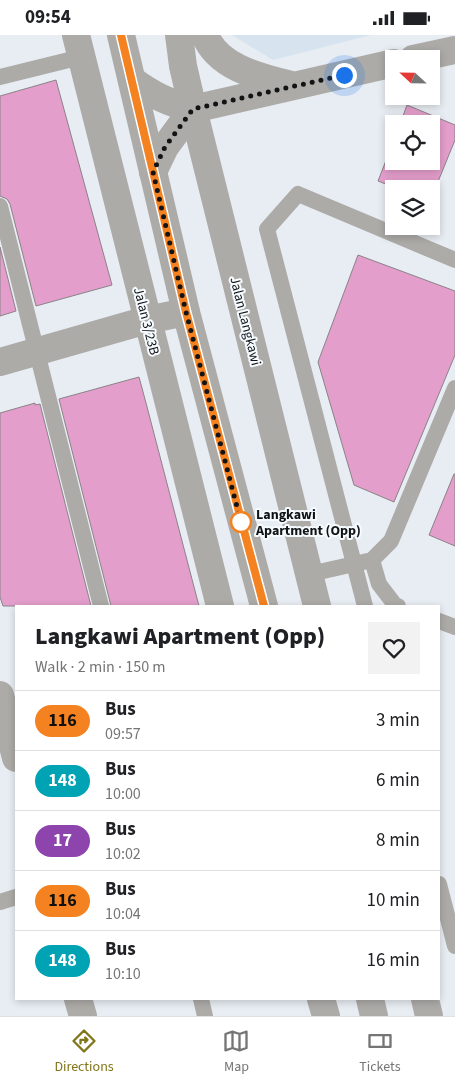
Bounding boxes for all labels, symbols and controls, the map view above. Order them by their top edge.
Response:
text: 09:54 [25,4,71,31]
north arrow [385,50,440,105]
map controls [385,50,440,235]
your location [332,63,357,88]
button: locate [385,115,440,170]
button: layers [385,180,440,235]
street label: Jalan Langkawi [224,275,266,368]
street label: Jalan 3/23B [128,285,164,357]
place label: Langkawi Apartment (Opp) [255,505,361,541]
marker: Langkawi Apartment (Opp) [230,511,252,533]
text: Langkawi Apartment (Opp) [35,619,325,654]
button: heart [368,622,420,674]
text: Walk · 2 min · 150 m [35,656,166,678]
text: Bus [105,696,136,723]
text: 3 min [376,707,420,734]
text: 116 [48,708,77,733]
text: 09:57 [105,723,141,745]
text: Bus [105,756,136,783]
text: 6 min [376,767,420,794]
text: 148 [48,768,77,793]
text: 10:00 [105,783,141,805]
text: Bus [105,816,136,843]
text: 8 min [376,827,420,854]
text: 17 [53,828,72,853]
text: 10:02 [105,843,141,865]
text: Bus [105,876,136,903]
text: 10 min [366,887,420,914]
text: 116 [48,888,77,913]
text: 10:04 [105,903,141,925]
text: Bus [105,936,136,963]
text: 16 min [366,947,420,974]
text: 148 [48,948,77,973]
text: 10:10 [105,963,141,985]
tab: Directions [54,1027,114,1077]
tab: Map [222,1027,250,1077]
tab: Tickets [359,1027,401,1077]

